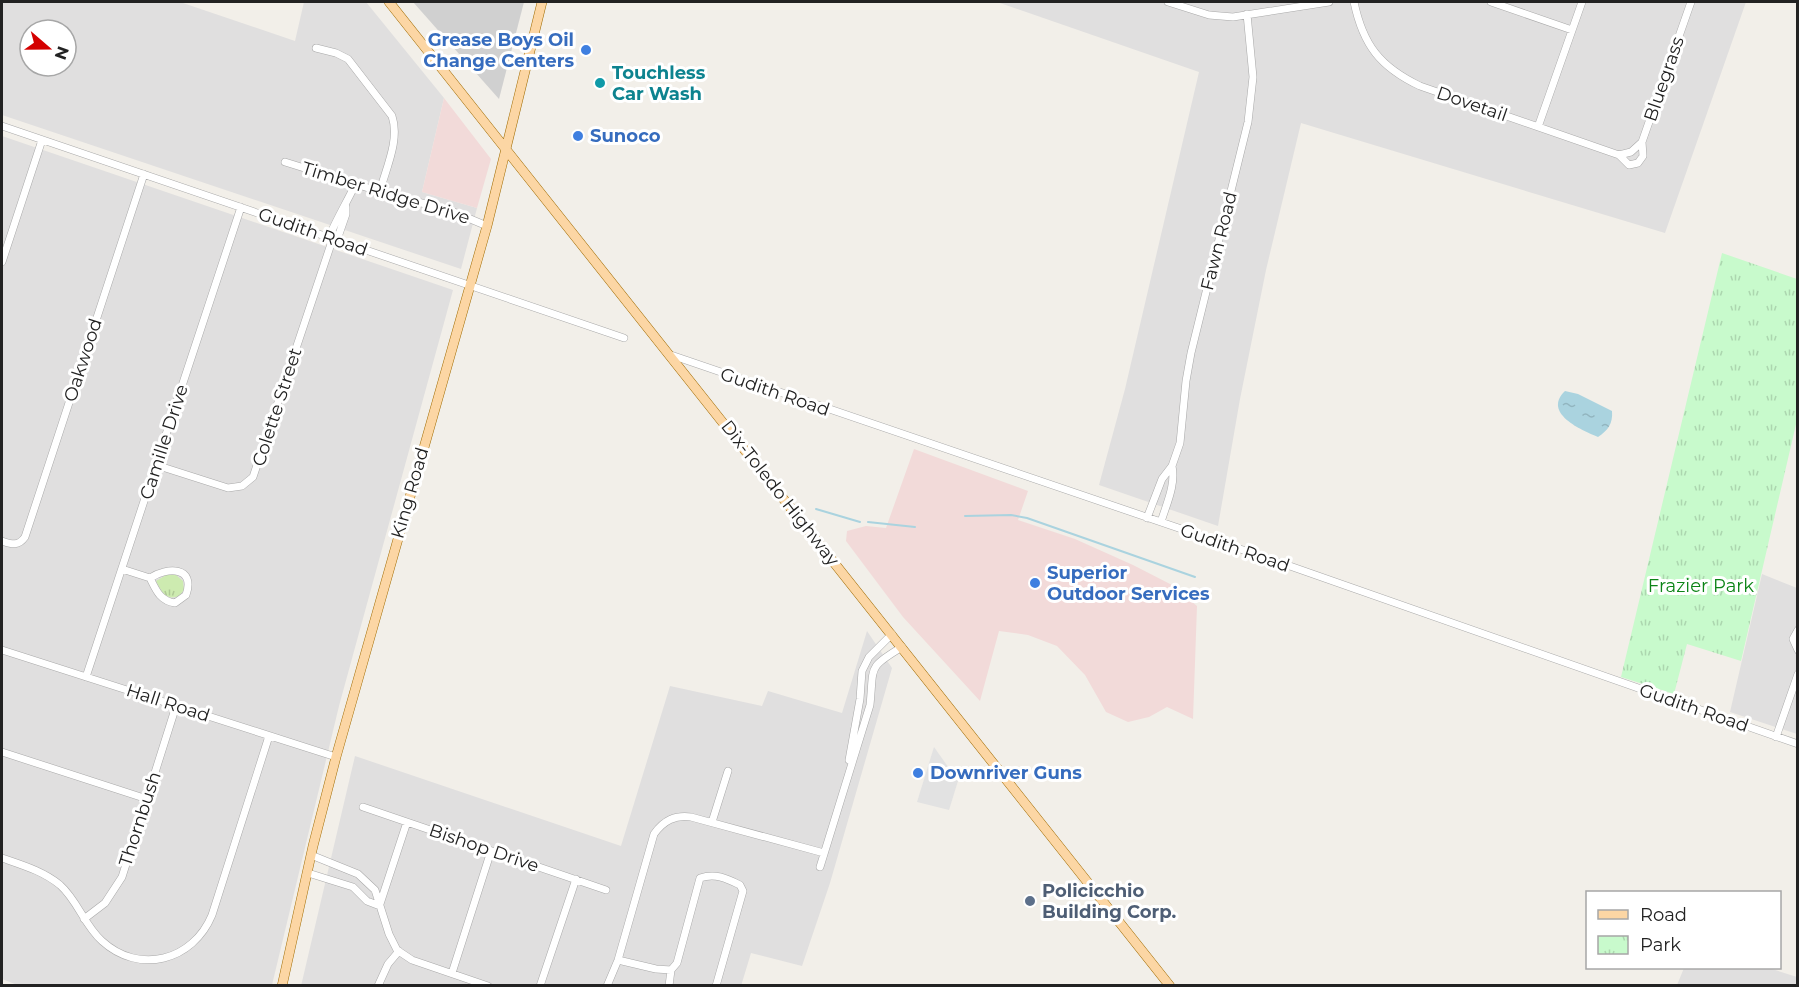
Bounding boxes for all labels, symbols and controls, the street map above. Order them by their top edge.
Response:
north arrow [18,18,78,78]
place label: Grease Boys Oil Change Centers [423,29,574,72]
street label: Bluegrass [1639,33,1689,124]
marker: Grease Boys Oil Change Centers [579,43,593,57]
text: N [50,44,73,62]
place label: Touchless Car Wash [612,62,706,105]
marker: Touchless Car Wash [593,76,607,90]
street label: Dovetail [1434,82,1510,126]
place label: Sunoco [590,125,661,147]
marker: Sunoco [571,129,585,143]
street label: Timber Ridge Drive [299,157,473,229]
street label: Fawn Road [1196,189,1242,293]
street label: Gudith Road [255,203,371,261]
street label: Oakwood [59,316,107,404]
street label: Colette Street [247,345,307,469]
street label: Gudith Road [717,363,833,421]
street label: Camille Drive [135,382,193,502]
street label: Dix-Toledo Highway [716,416,844,571]
street label: King Road [386,445,434,541]
street label: Gudith Road [1177,519,1293,577]
place label: Superior Outdoor Services [1047,562,1210,605]
park label: Frazier Park [1648,575,1754,597]
marker: Superior Outdoor Services [1028,576,1042,590]
street label: Hall Road [123,679,213,727]
street label: Gudith Road [1636,679,1752,737]
place label: Downriver Guns [930,762,1082,784]
marker: Downriver Guns [911,766,925,780]
street label: Thornbush [114,769,166,869]
street label: Bishop Drive [426,819,542,877]
place label: Policicchio Building Corp. [1042,880,1177,923]
legend [1586,891,1781,969]
marker: Policicchio Building Corp. [1023,894,1037,908]
text: Road [1640,904,1687,926]
text: Park [1640,934,1681,956]

